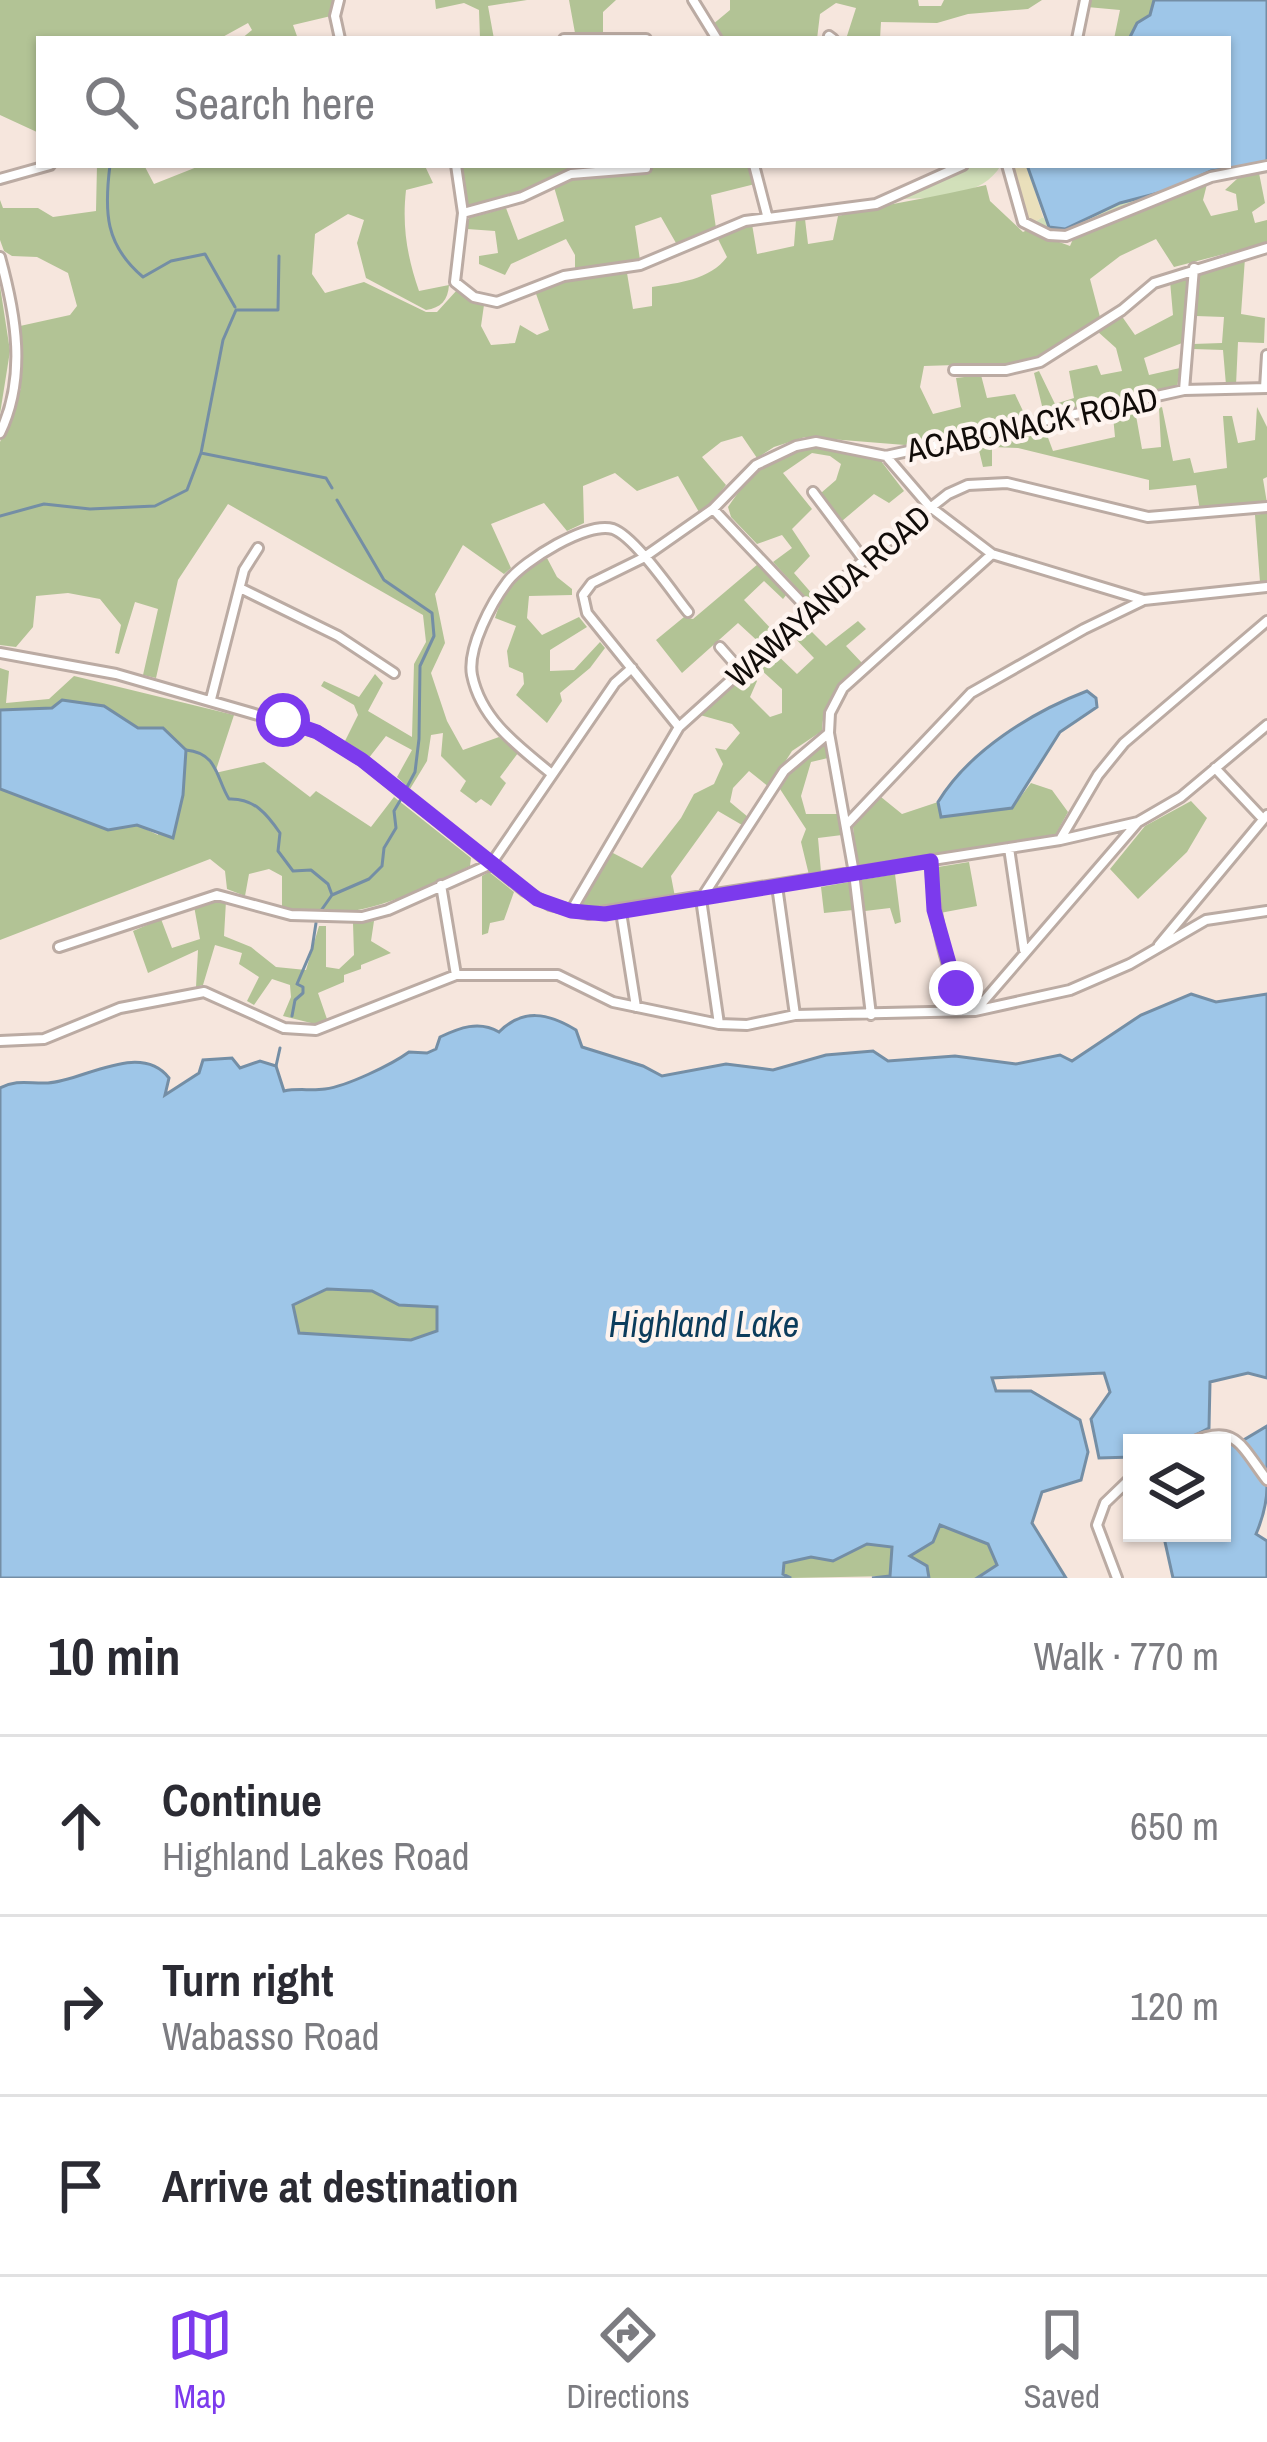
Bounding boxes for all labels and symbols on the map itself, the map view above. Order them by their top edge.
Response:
street label: ACABONACK ROAD [901,376,1162,472]
street label: WAWAYANDA ROAD [716,495,940,697]
route start [256,693,310,747]
route end [929,961,983,1015]
water label: Highland Lake [609,1300,799,1348]

